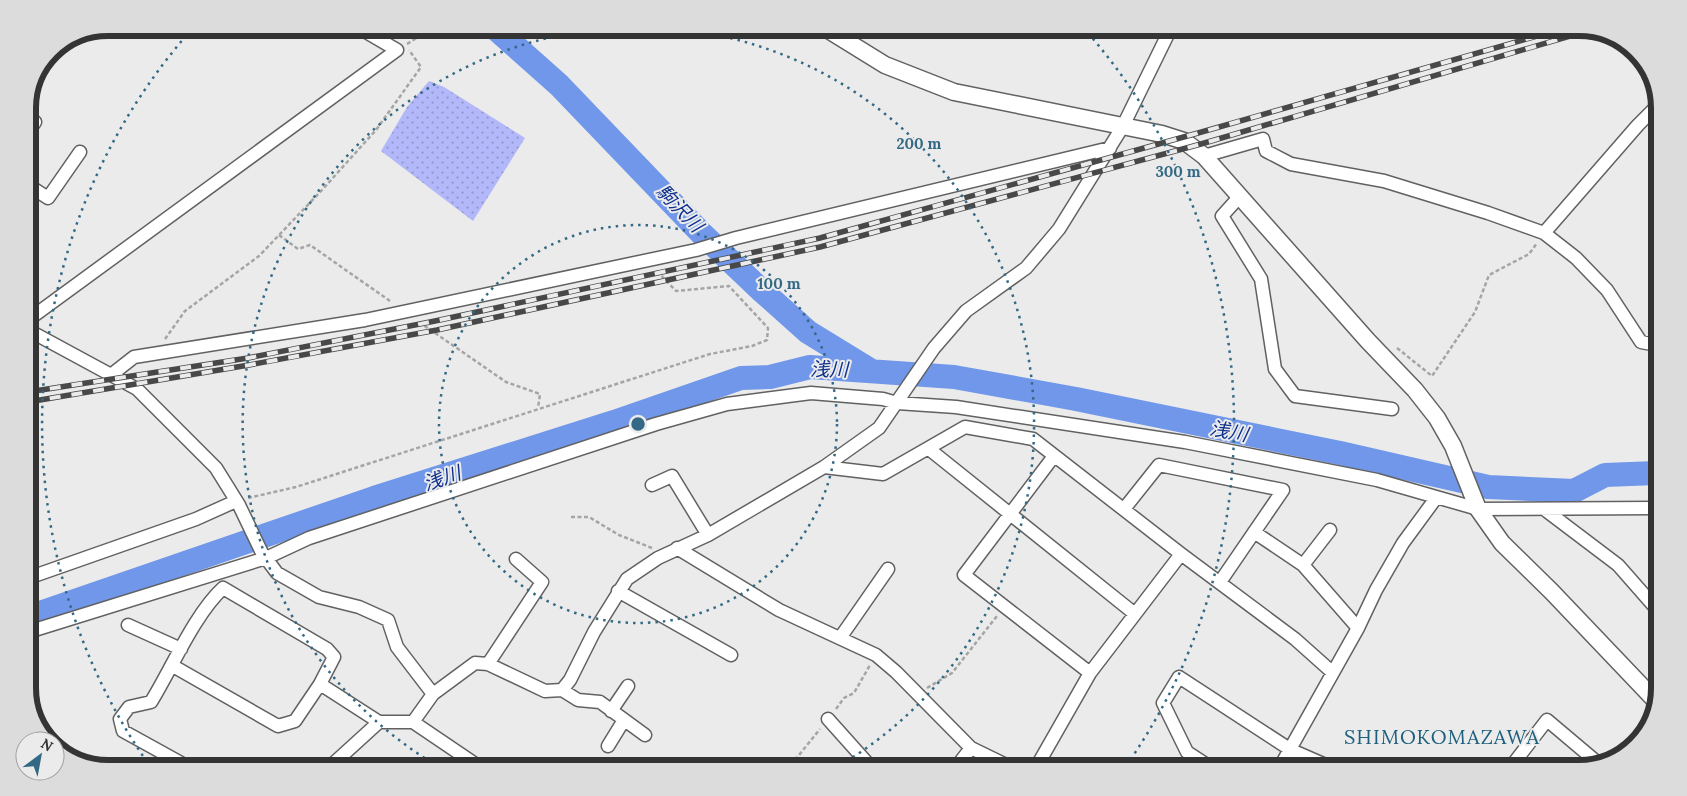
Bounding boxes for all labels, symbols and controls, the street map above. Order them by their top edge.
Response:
text: 200 m [897,134,942,153]
text: 300 m [1155,162,1201,181]
water label: 駒沢川 [652,179,710,238]
text: 100 m [758,274,801,293]
water label: 浅川 [810,357,850,381]
centre of rings [629,415,647,433]
water label: 浅川 [1208,416,1252,447]
water label: 浅川 [420,460,466,496]
district label: SHIMOKOMAZAWA [1344,724,1540,749]
north arrow [15,731,65,781]
text: N [38,734,56,756]

